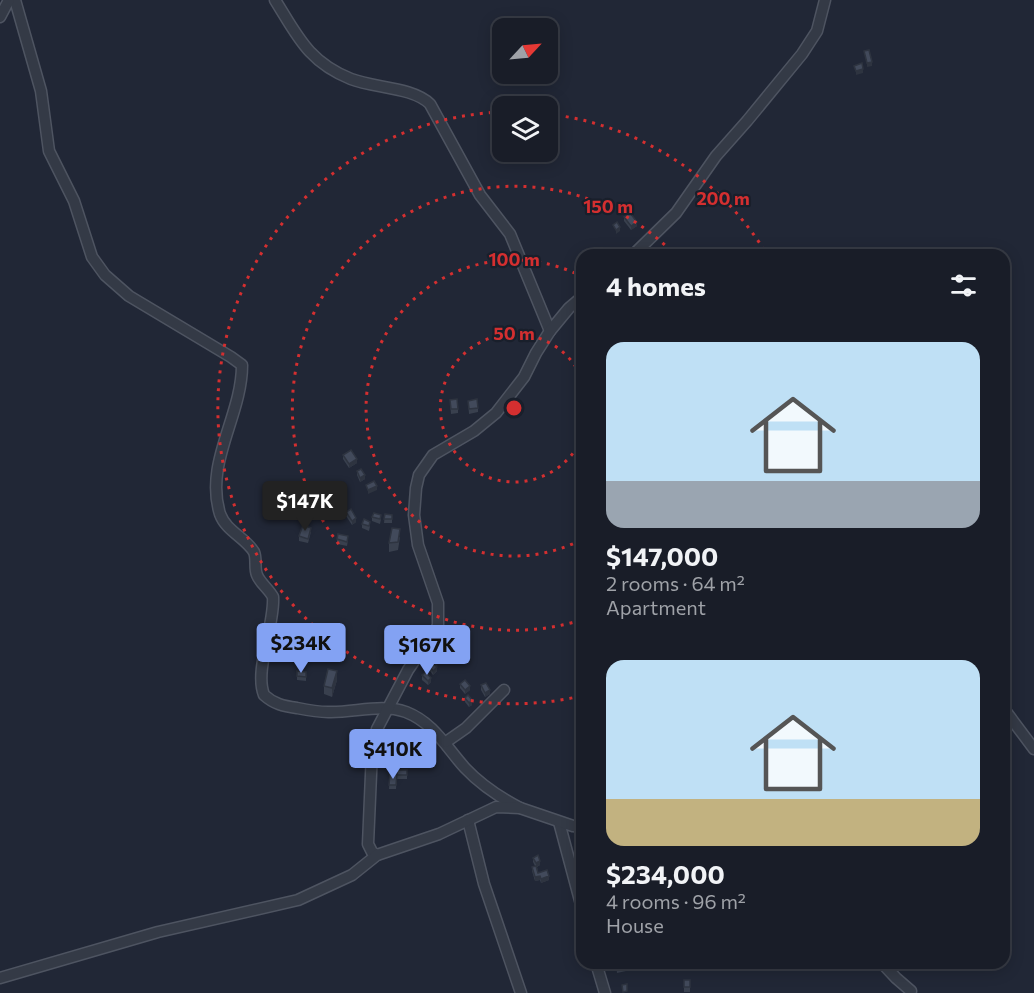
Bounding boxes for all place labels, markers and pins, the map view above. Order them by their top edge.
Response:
centre of rings [504,398,524,418]
pin: $147K [263,481,347,532]
pin: $234K [259,623,343,674]
pin: $167K [385,625,469,676]
pin: $410K [351,729,435,780]

